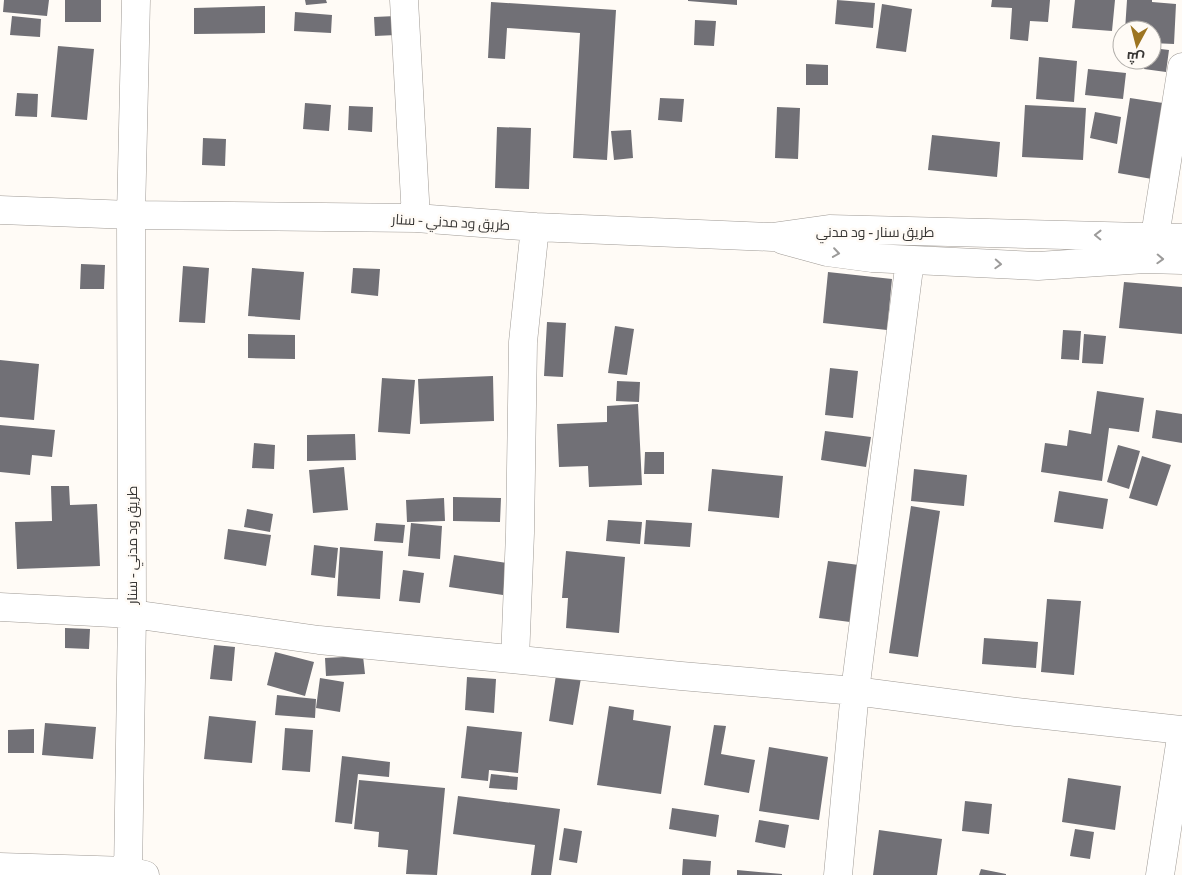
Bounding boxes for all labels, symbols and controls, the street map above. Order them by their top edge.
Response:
north arrow [1112,20,1162,70]
text: ش [1125,48,1145,70]
street label: طريق ود مدني - سنار [390,208,511,237]
street label: طريق سنار - ود مدني [816,221,934,244]
one-way arrow [1094,230,1102,240]
one-way arrow [832,248,840,258]
one-way arrow [1156,254,1164,264]
one-way arrow [994,259,1002,270]
street label: طريق ود مدني - سنار [121,486,144,605]

